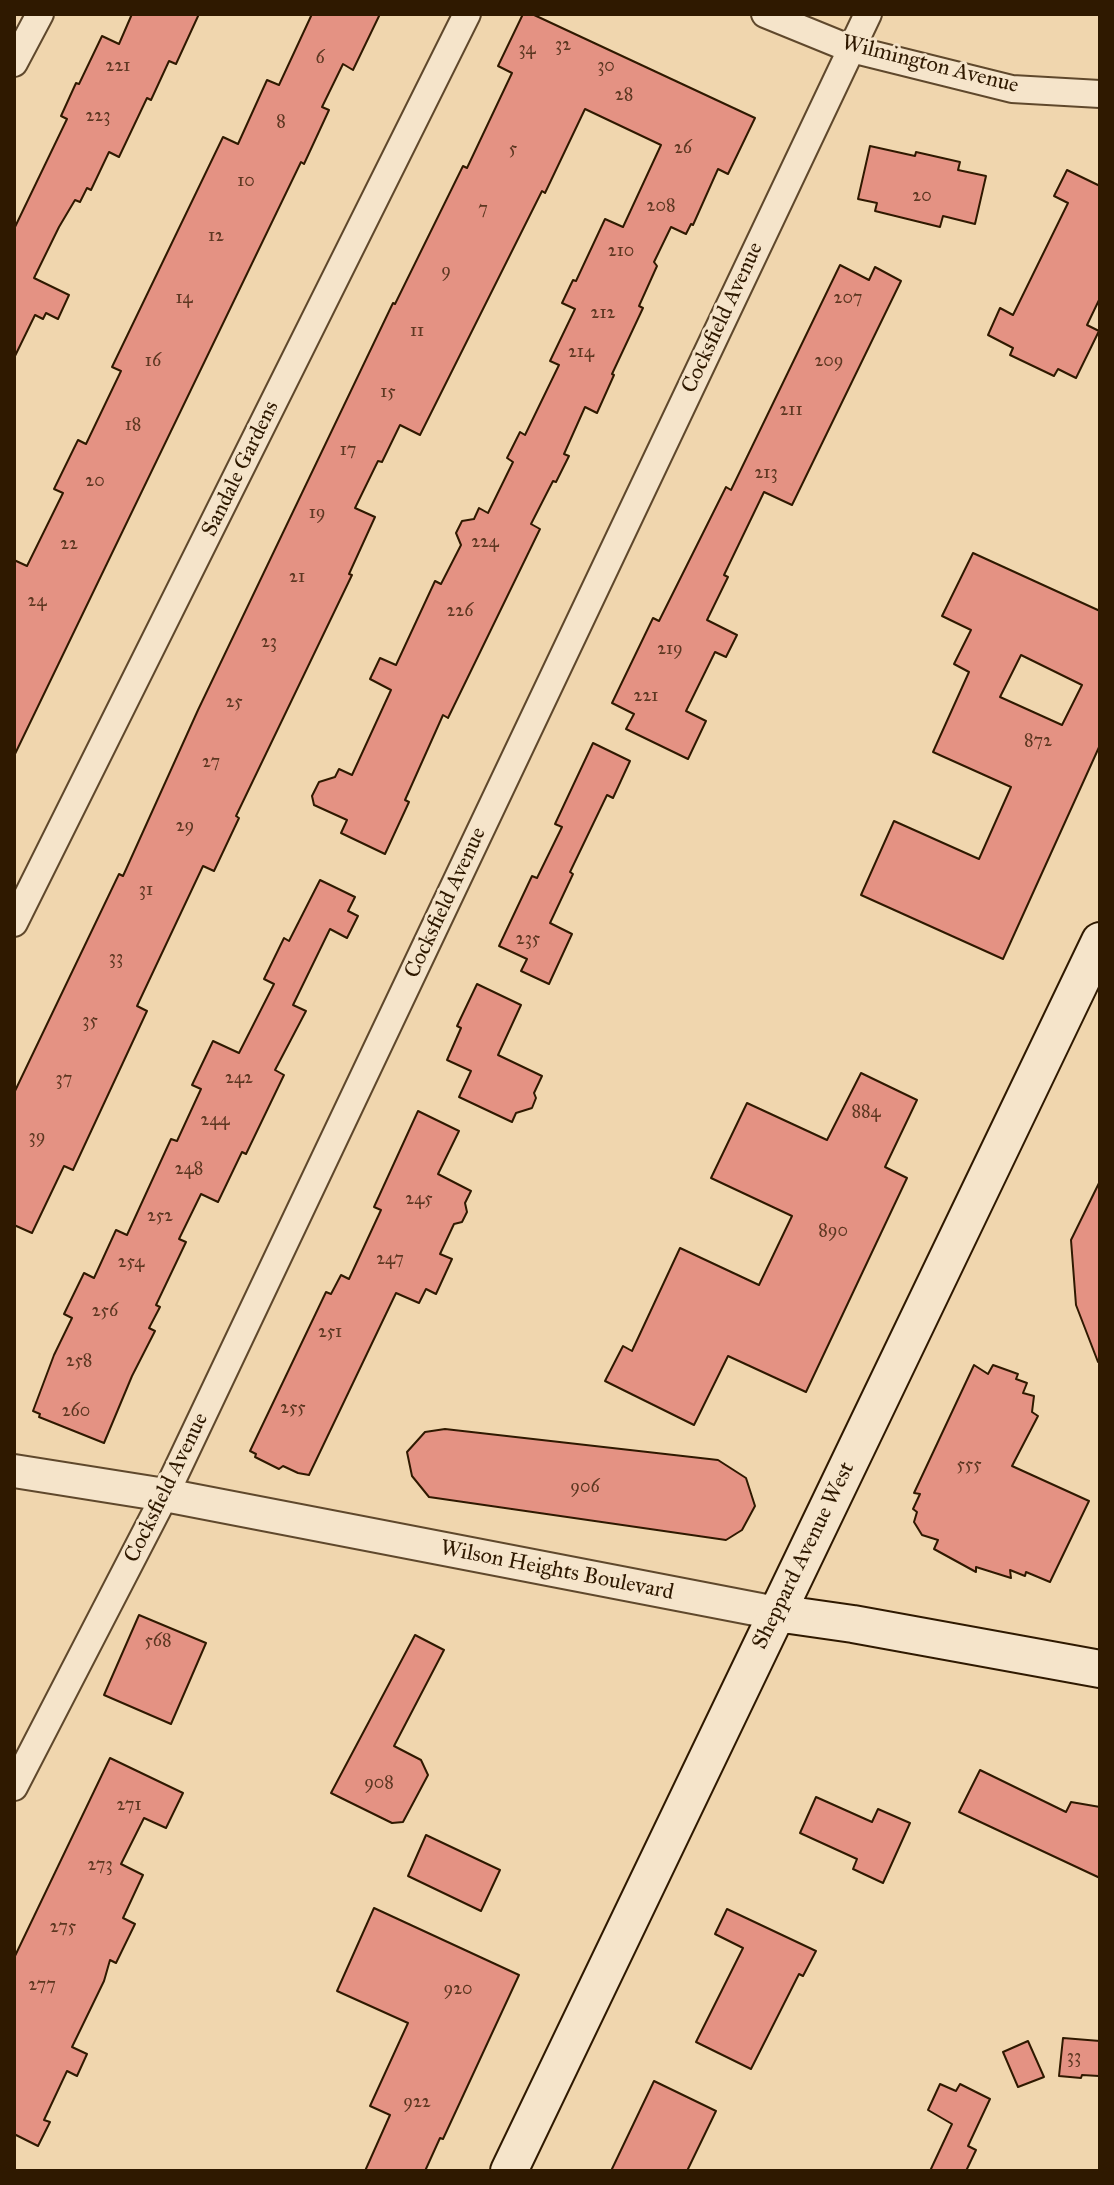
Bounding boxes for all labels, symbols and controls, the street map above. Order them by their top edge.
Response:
street label: Wilmington Avenue [839,30,1021,100]
house number: 32 [555,35,571,57]
house number: 34 [518,39,536,61]
house number: 6 [315,48,325,70]
house number: 221 [106,56,130,78]
house number: 30 [597,56,615,78]
house number: 28 [615,85,633,107]
house number: 223 [86,106,110,128]
house number: 8 [276,112,286,134]
house number: 26 [674,138,692,160]
house number: 5 [509,139,517,161]
house number: 10 [237,171,255,193]
house number: 20 [912,186,932,208]
house number: 208 [647,196,675,218]
house number: 7 [478,199,488,221]
house number: 12 [208,226,224,248]
street label: Cocksfield Avenue [677,238,769,398]
house number: 210 [608,241,634,263]
house number: 9 [441,261,451,283]
house number: 14 [175,288,193,310]
house number: 207 [834,288,862,310]
house number: 212 [591,303,615,325]
house number: 11 [410,321,424,343]
house number: 214 [568,342,594,364]
house number: 16 [145,351,161,373]
house number: 209 [814,351,844,373]
house number: 15 [380,382,396,404]
street label: Sandale Gardens [197,397,285,541]
house number: 211 [779,400,803,422]
house number: 18 [125,415,141,437]
house number: 17 [340,440,356,462]
house number: 213 [754,463,778,485]
house number: 20 [85,471,105,493]
house number: 19 [309,503,325,525]
house number: 224 [471,532,499,554]
house number: 22 [60,534,78,556]
house number: 21 [289,567,305,589]
house number: 24 [28,591,46,613]
house number: 226 [447,601,473,623]
house number: 23 [261,632,277,654]
house number: 219 [657,639,683,661]
house number: 221 [634,686,658,708]
house number: 25 [225,692,243,714]
house number: 872 [1024,731,1052,753]
house number: 27 [202,752,220,774]
house number: 29 [176,816,194,838]
street label: Cocksfield Avenue [400,823,492,983]
house number: 31 [139,880,153,902]
house number: 235 [516,929,540,951]
house number: 33 [109,948,123,970]
house number: 35 [82,1011,98,1033]
house number: 242 [225,1068,253,1090]
house number: 37 [56,1069,72,1091]
house number: 884 [851,1102,881,1124]
house number: 244 [201,1110,229,1132]
house number: 39 [29,1127,45,1149]
house number: 248 [175,1159,203,1181]
house number: 245 [405,1189,433,1211]
house number: 252 [147,1206,173,1228]
house number: 890 [818,1221,848,1243]
house number: 247 [376,1249,404,1271]
house number: 254 [118,1252,144,1274]
house number: 256 [92,1301,118,1323]
house number: 251 [318,1322,342,1344]
house number: 258 [66,1351,92,1373]
house number: 255 [280,1398,306,1420]
house number: 260 [62,1401,90,1423]
street label: Cocksfield Avenue [119,1409,215,1567]
house number: 555 [956,1455,982,1477]
street label: Sheppard Avenue West [747,1458,861,1654]
house number: 906 [570,1477,600,1499]
street label: Wilson Heights Boulevard [438,1535,676,1607]
house number: 568 [144,1631,172,1653]
house number: 908 [364,1773,394,1795]
house number: 271 [116,1795,142,1817]
house number: 273 [87,1855,113,1877]
house number: 275 [50,1917,76,1939]
house number: 277 [28,1975,56,1997]
house number: 920 [443,1979,473,2001]
house number: 33 [1067,2047,1081,2069]
house number: 922 [403,2092,431,2114]

